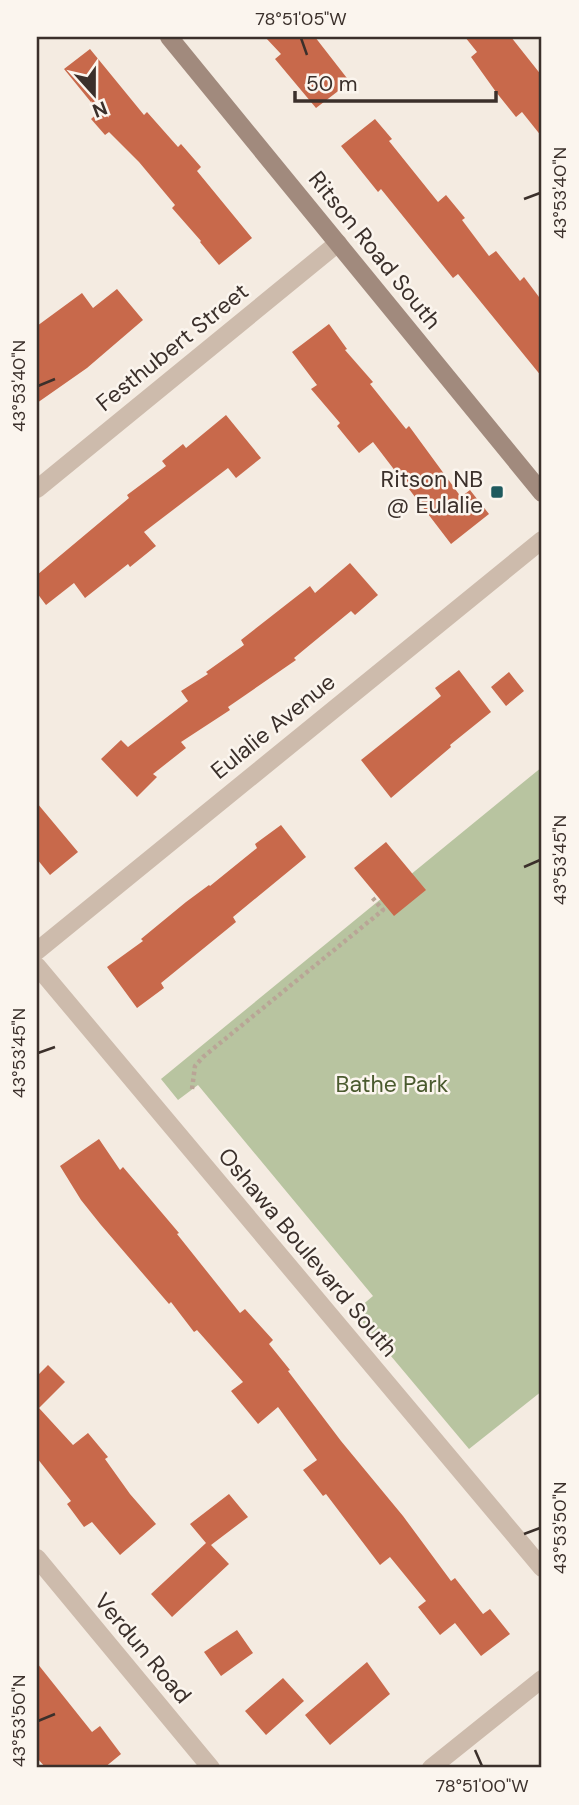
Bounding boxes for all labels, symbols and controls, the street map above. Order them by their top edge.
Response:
text: 78°51'05"W [255,7,347,31]
north arrow [60,60,130,130]
scale bar [295,60,497,104]
text: 50 m [306,70,357,98]
text: N [89,95,111,124]
text: 43°53'40"N [548,147,572,239]
street label: Ritson Road South [302,165,448,335]
street label: Festhubert Street [90,276,254,418]
text: 43°53'40"N [7,340,31,432]
place label: Ritson NB @ Eulalie [381,464,483,520]
marker: Ritson NB @ Eulalie [489,484,505,500]
street label: Eulalie Avenue [205,667,341,785]
text: 43°53'45"N [548,815,572,905]
text: 43°53'45"N [7,1008,31,1098]
park label: Bathe Park [336,1069,449,1099]
street label: Oshawa Boulevard South [212,1141,404,1363]
text: 43°53'50"N [548,1482,572,1574]
street label: Verdun Road [88,1586,198,1710]
text: 43°53'50"N [7,1675,31,1767]
text: 78°51'00"W [435,1774,529,1798]

